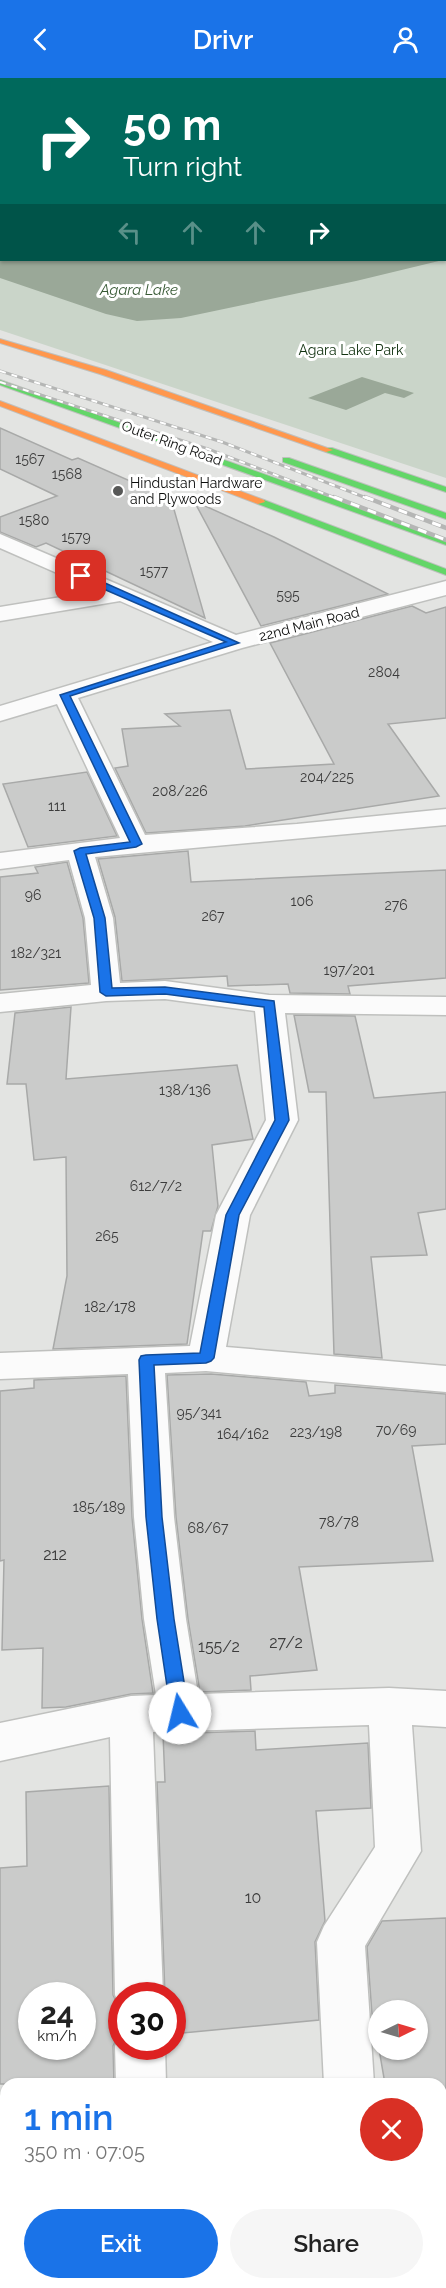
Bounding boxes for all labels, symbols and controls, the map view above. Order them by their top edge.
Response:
icon: back [24,23,57,56]
icon: person [389,23,422,56]
text: Drivr [193,24,253,55]
text: 50 m [123,101,221,150]
icon: right [24,102,102,180]
text: Turn right [123,151,242,182]
icon: left [113,216,146,249]
icon: ahead [176,216,209,249]
icon: ahead [239,216,272,249]
icon: right [302,216,335,249]
water label: Agara Lake [99,281,178,299]
park label: Agara Lake Park [299,342,404,358]
street label: Outer Ring Road [120,417,224,469]
house number: 1567 [15,451,45,467]
house number: 1568 [52,466,82,482]
place label: Hindustan Hardware and Plywoods [130,475,262,507]
marker: Hindustan Hardware and Plywoods [111,484,125,498]
house number: 1580 [19,512,49,528]
house number: 1579 [61,529,91,545]
pin [55,550,106,601]
icon: arrive [64,559,97,592]
house number: 1577 [140,563,169,579]
house number: 595 [276,587,300,603]
street label: 22nd Main Road [257,604,361,644]
house number: 2804 [368,664,400,680]
house number: 204/225 [300,769,354,785]
house number: 208/226 [152,783,208,799]
house number: 111 [48,798,66,814]
house number: 96 [25,887,41,903]
house number: 106 [290,893,314,909]
house number: 276 [384,897,408,913]
house number: 267 [201,908,225,924]
house number: 182/321 [11,945,61,961]
house number: 197/201 [324,962,374,978]
house number: 138/136 [159,1082,211,1098]
house number: 612/7/2 [130,1178,182,1194]
house number: 265 [95,1228,119,1244]
house number: 182/178 [84,1299,136,1315]
house number: 95/341 [176,1405,222,1421]
house number: 70/69 [376,1422,416,1438]
house number: 223/198 [290,1424,342,1440]
house number: 164/162 [217,1426,269,1442]
house number: 185/189 [73,1499,125,1515]
house number: 78/78 [319,1514,359,1530]
house number: 68/67 [188,1520,229,1536]
house number: 212 [43,1545,67,1564]
house number: 27/2 [269,1633,303,1652]
house number: 155/2 [198,1637,240,1656]
position arrow [148,1681,212,1745]
house number: 10 [245,1888,261,1907]
speed limit sign: 30 [108,1982,186,2060]
text: 24 [40,1996,74,2031]
north arrow [368,2000,428,2060]
map controls [368,2000,428,2060]
text: km/h [37,2027,77,2045]
text: 1 min [24,2096,113,2138]
button: close [360,2098,423,2161]
text: 350 m · 07:05 [24,2140,145,2164]
button: Exit [24,2209,218,2278]
button: Share [230,2209,423,2278]

